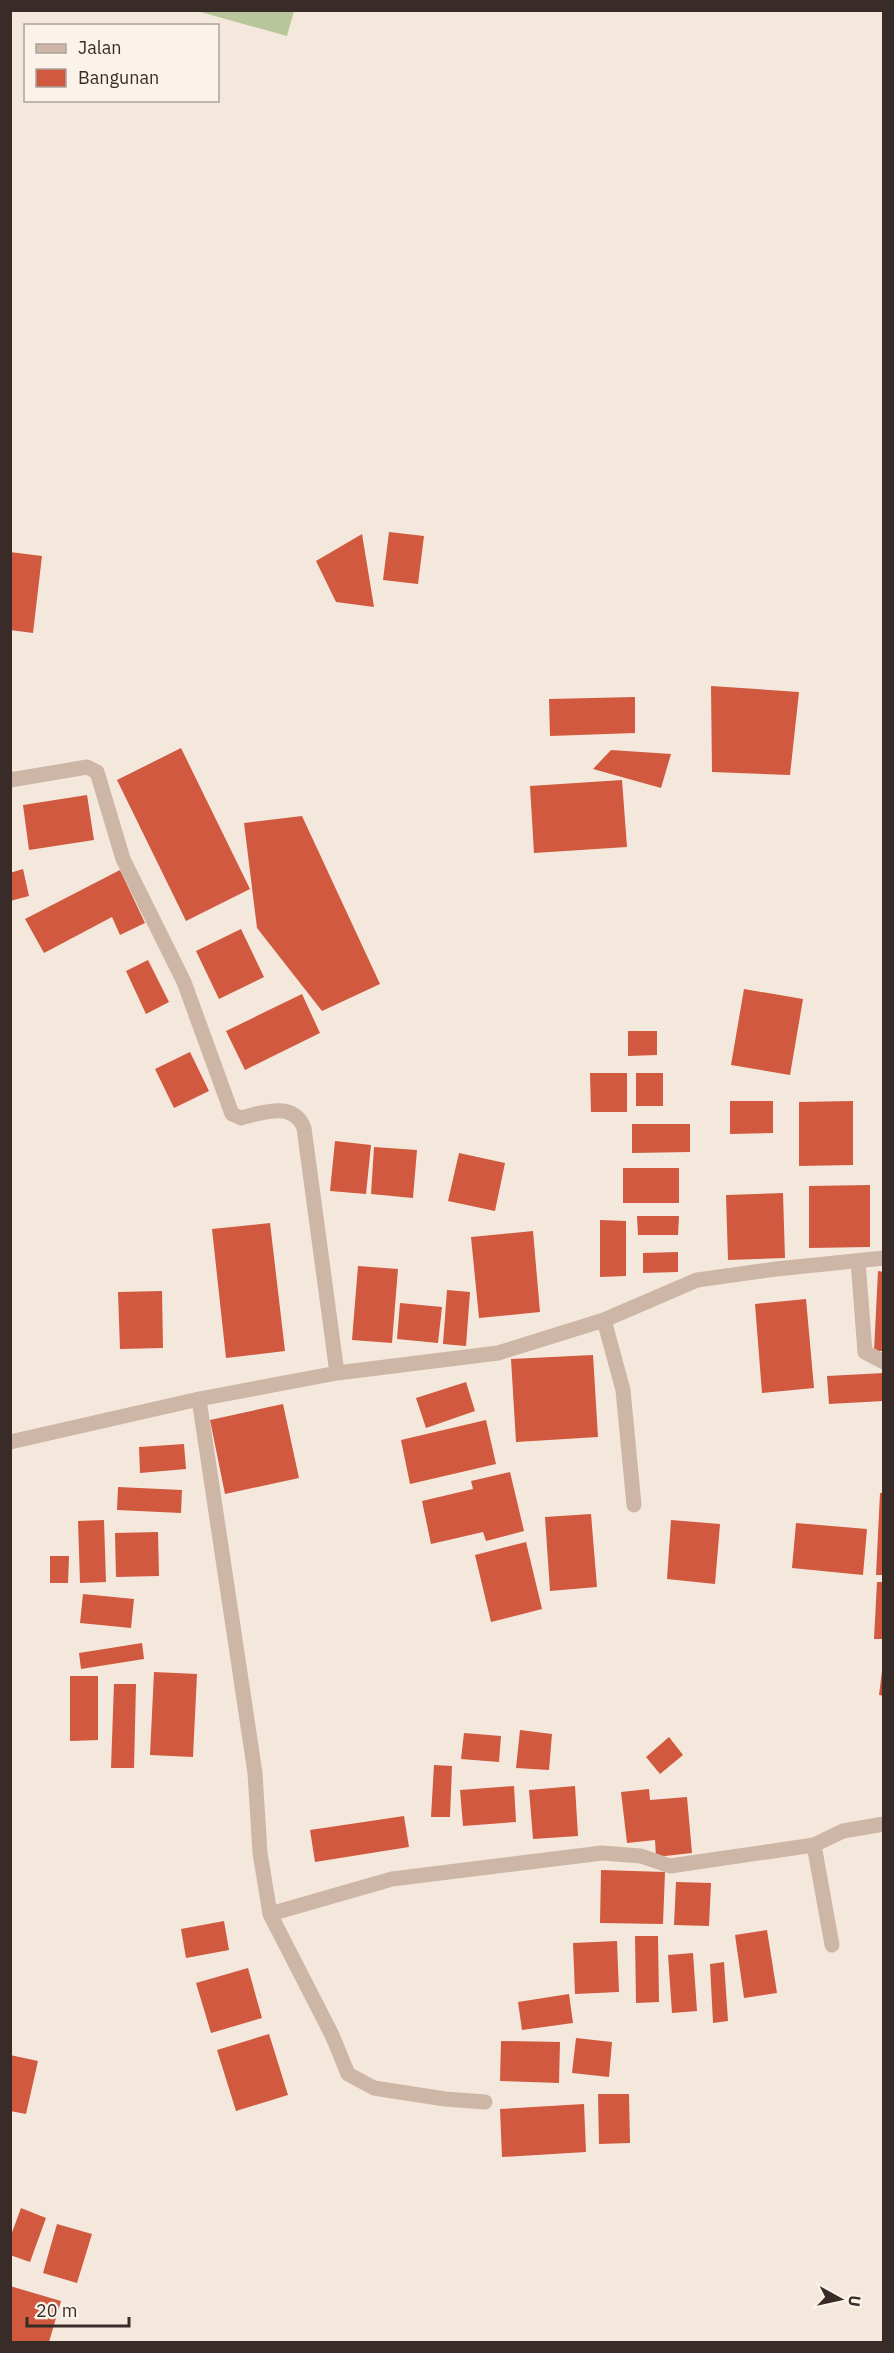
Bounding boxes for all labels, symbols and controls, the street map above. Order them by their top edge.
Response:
legend [24,24,219,102]
text: Jalan [78,36,122,59]
text: Bangunan [78,66,159,89]
north arrow [810,2269,870,2329]
scale bar [27,2290,129,2328]
text: U [844,2294,866,2308]
text: 20 m [36,2299,78,2322]

